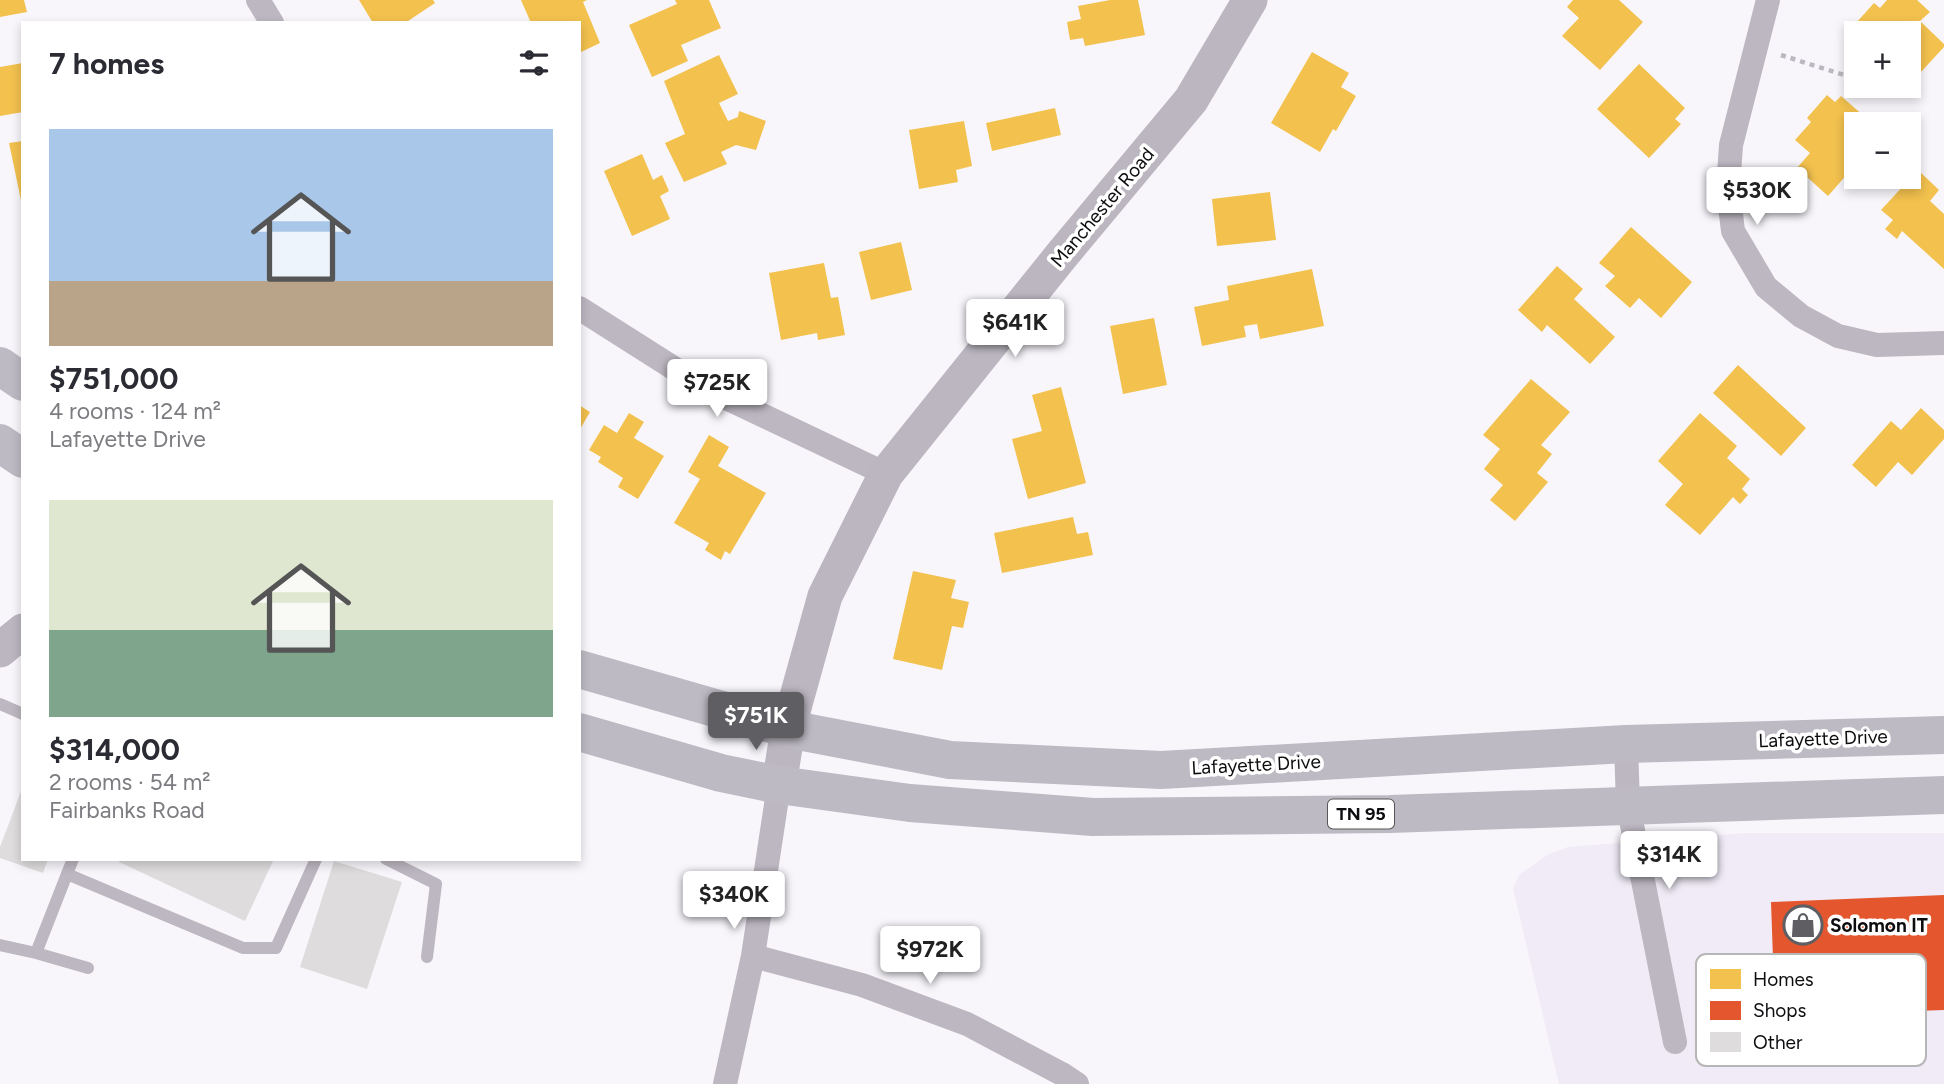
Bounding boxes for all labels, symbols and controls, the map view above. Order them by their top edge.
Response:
map controls [1844,21,1921,189]
button: + [1844,21,1921,98]
icon: filters [515,44,553,82]
text: 7 homes [49,45,164,82]
button: − [1844,112,1921,189]
street label: Manchester Road [1046,143,1159,272]
pin: $530K [1708,168,1806,227]
icon: home [238,174,364,300]
text: $530K [1722,176,1792,204]
pin: $641K [966,300,1064,359]
text: $641K [982,308,1048,336]
text: $751,000 [49,360,178,397]
pin: $725K [668,360,766,419]
text: $725K [683,368,751,396]
text: 4 rooms · 124 m² [49,397,221,425]
text: Lafayette Drive [49,425,206,453]
icon: home [238,545,364,671]
pin: $751K [707,692,805,752]
text: $751K [724,701,788,729]
street label: Lafayette Drive [1758,725,1888,752]
text: $314,000 [49,731,180,768]
street label: Lafayette Drive [1191,750,1321,779]
text: 2 rooms · 54 m² [49,768,211,796]
text: Fairbanks Road [49,796,205,824]
road number: TN 95 [1328,800,1394,828]
pin: $314K [1620,832,1718,891]
text: $314K [1636,840,1702,868]
pin: $340K [685,872,783,931]
text: $340K [699,880,769,908]
shop icon: Solomon IT [1782,904,1824,946]
place label: Solomon IT [1830,914,1928,937]
pin: $972K [881,926,979,986]
text: $972K [896,935,964,963]
legend [1696,954,1926,1066]
text: Homes [1753,968,1814,991]
text: Shops [1753,999,1807,1022]
text: Other [1753,1031,1803,1054]

